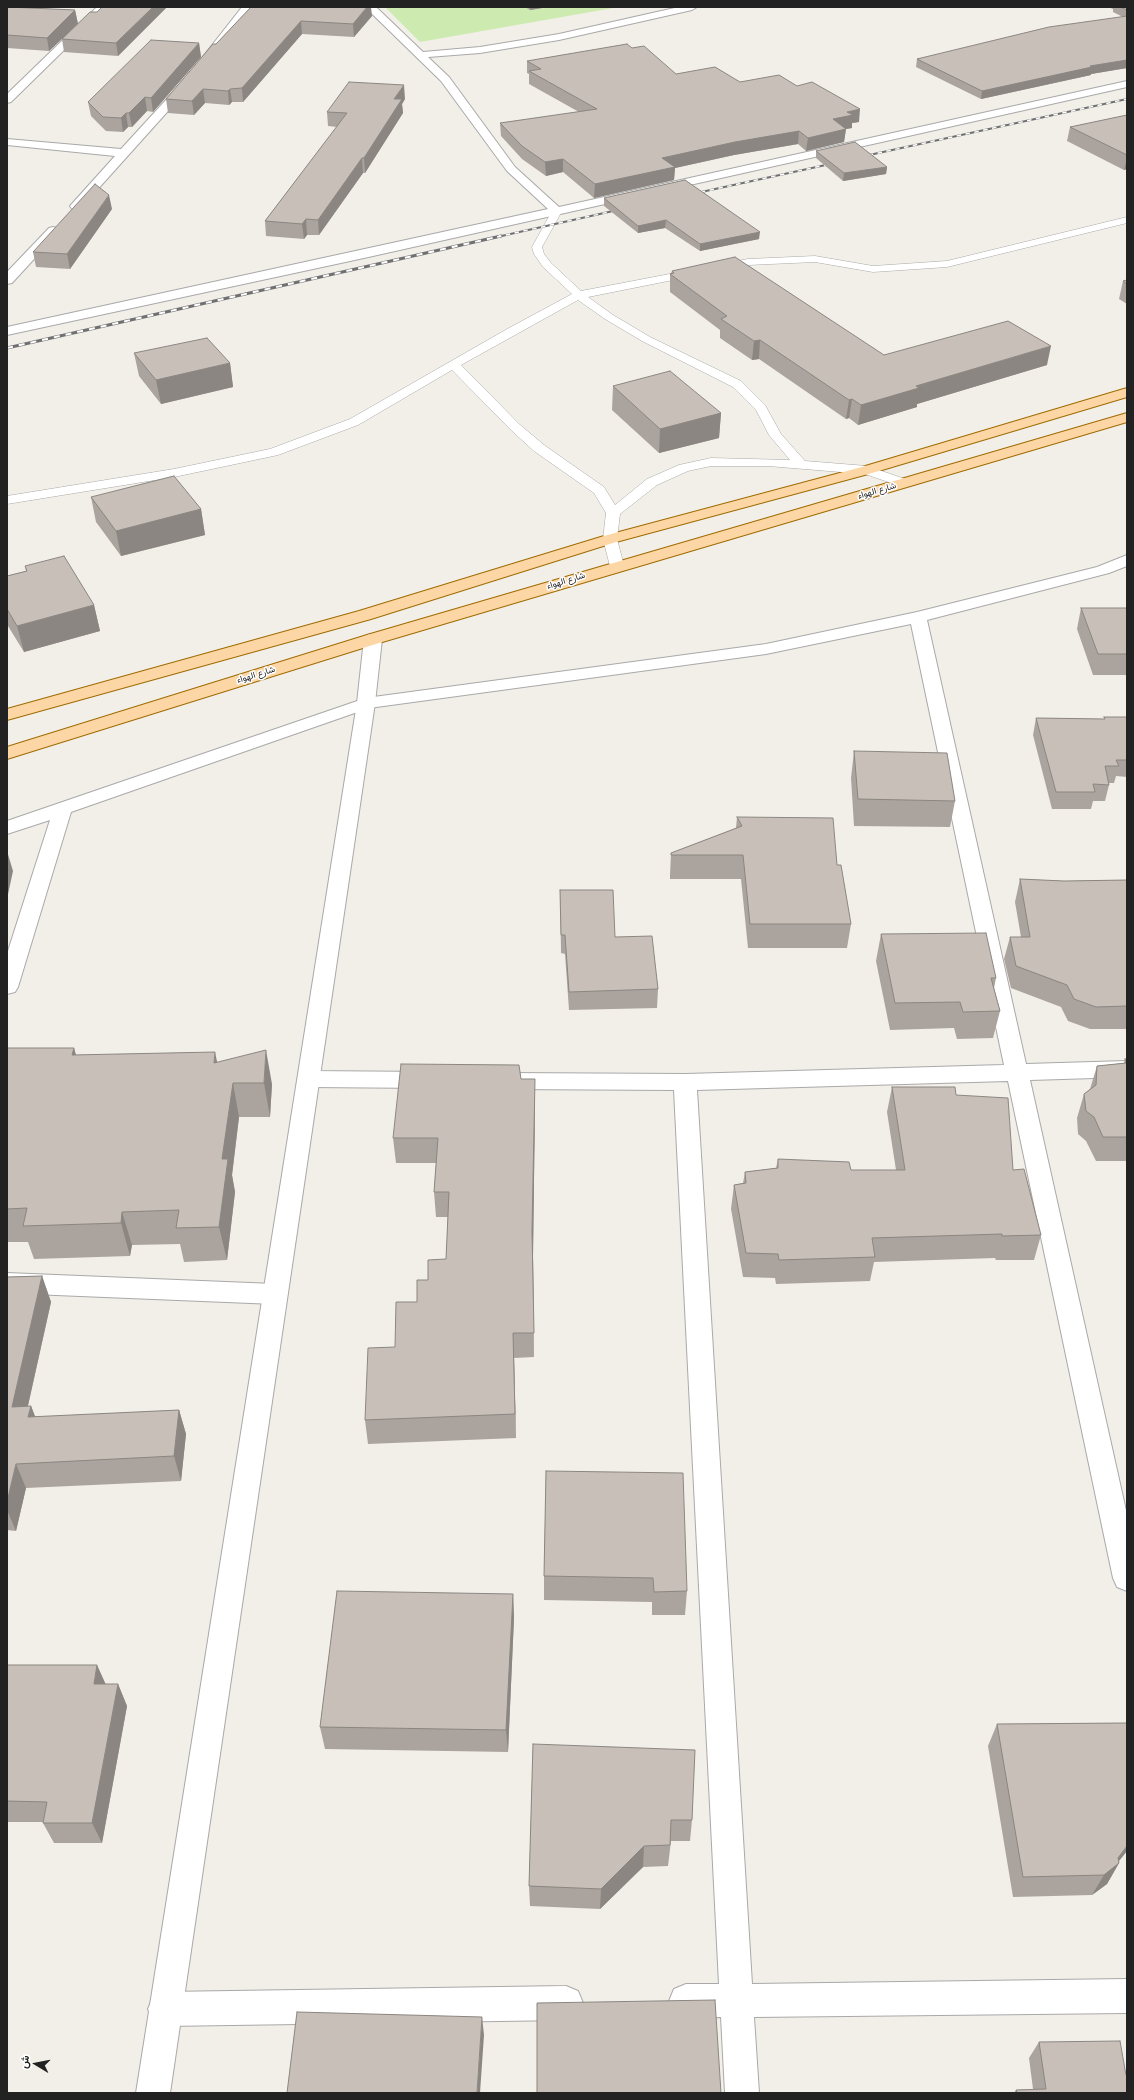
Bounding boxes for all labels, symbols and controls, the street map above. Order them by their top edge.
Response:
street label: شارع الهواء [857,480,897,502]
street label: شارع الهواء [546,570,586,592]
street label: شارع الهواء [236,664,276,686]
north arrow [16,2044,56,2084]
text: ش [16,2054,32,2070]

